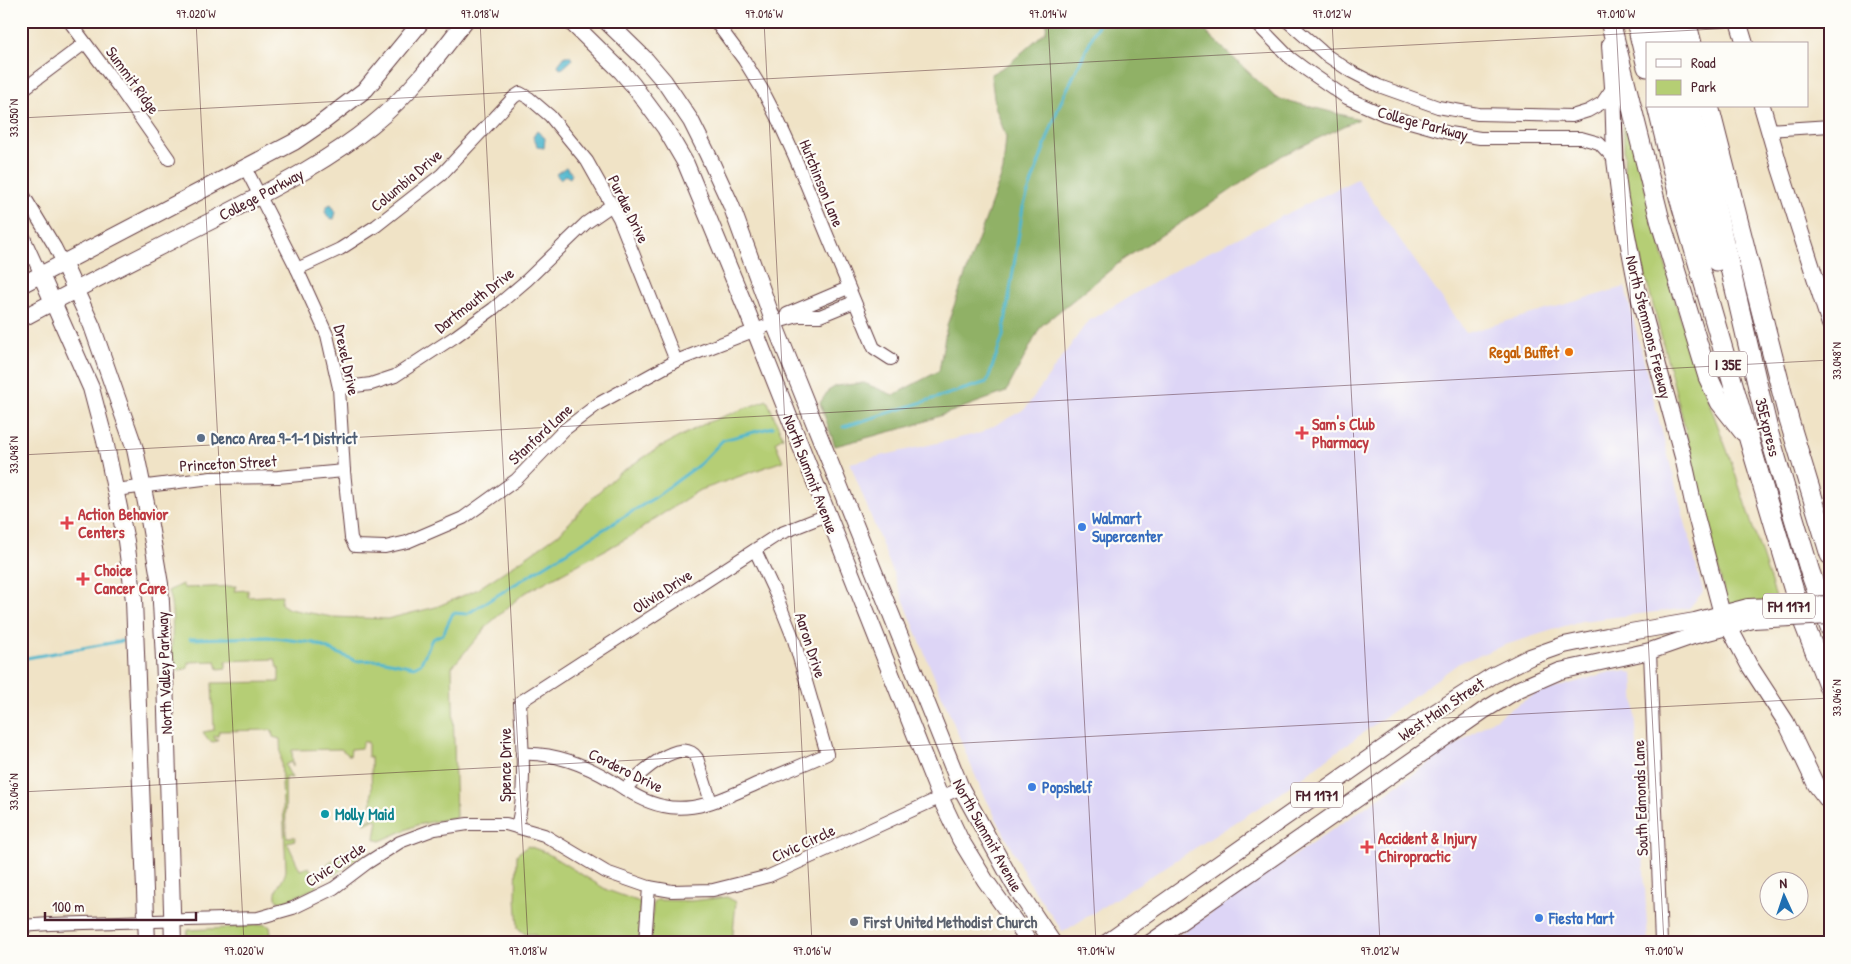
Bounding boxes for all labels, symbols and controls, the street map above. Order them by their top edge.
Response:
text: 97.020°W [176,5,216,22]
text: 97.018°W [461,5,500,22]
text: 97.016°W [745,5,783,22]
text: 97.014°W [1029,5,1067,22]
text: 97.012°W [1313,5,1352,22]
text: 97.010°W [1597,5,1636,22]
street label: Summit Ridge [101,42,165,119]
legend [1646,42,1808,108]
text: Road [1691,52,1716,73]
text: Park [1691,76,1716,97]
text: 33.050°N [5,99,22,137]
street label: College Parkway [1375,100,1471,146]
street label: Hutchinson Lane [794,136,850,231]
street label: Columbia Drive [366,143,447,216]
street label: College Parkway [215,162,307,226]
street label: Purdue Drive [603,171,655,247]
street label: North Stemmons Freeway [1621,253,1677,401]
street label: Dartmouth Drive [430,262,519,338]
street label: Drexel Drive [329,323,365,398]
place label: Regal Buffet [1489,341,1559,364]
text: 33.048°N [1828,342,1845,380]
marker: Regal Buffet [1563,346,1575,358]
road number: I 35E [1709,352,1747,376]
street label: 35Express [1750,395,1786,459]
street label: Stanford Lane [503,398,577,469]
street label: North Summit Avenue [778,411,844,537]
place label: Sam's Club Pharmacy [1312,413,1375,454]
place label: Denco Area 9-1-1 District [211,427,358,449]
marker: Sam's Club Pharmacy [1296,427,1308,439]
marker: Denco Area 9-1-1 District [195,432,207,444]
text: 33.048°N [5,436,22,474]
street label: Princeton Street [179,449,278,477]
place label: Action Behavior Centers [78,503,169,543]
place label: Walmart Supercenter [1092,507,1164,548]
marker: Action Behavior Centers [60,516,74,530]
marker: Walmart Supercenter [1076,521,1088,533]
place label: Choice Cancer Care [94,559,167,599]
street label: Olivia Drive [628,563,697,618]
marker: Choice Cancer Care [76,572,90,586]
road number: FM 1171 [1763,594,1815,618]
street label: Aaron Drive [790,609,832,681]
street label: North Valley Parkway [151,611,177,735]
street label: West Main Street [1394,672,1489,746]
text: 33.046°N [1828,679,1845,717]
street label: Spence Drive [494,727,516,802]
street label: South Edmonds Lane [1627,739,1653,856]
street label: Cordero Drive [585,742,668,798]
text: 33.046°N [5,773,22,811]
street label: North Summit Avenue [948,775,1028,896]
place label: Popshelf [1042,776,1092,799]
marker: Popshelf [1026,781,1038,793]
road number: FM 1171 [1291,782,1343,808]
place label: Molly Maid [335,803,395,826]
marker: Molly Maid [319,808,331,820]
street label: Civic Circle [768,818,839,867]
place label: Accident & Injury Chiropractic [1378,827,1477,868]
street label: Civic Circle [301,836,370,892]
marker: Accident & Injury Chiropractic [1360,840,1374,854]
north arrow [1758,872,1808,922]
text: N [1779,873,1788,892]
scale bar [45,889,196,921]
text: 100 m [52,896,85,917]
place label: Fiesta Mart [1548,907,1615,929]
place label: First United Methodist Church [863,911,1037,933]
marker: Fiesta Mart [1533,912,1545,924]
marker: First United Methodist Church [848,916,860,928]
text: 97.020°W [224,942,264,959]
text: 97.018°W [509,942,548,959]
text: 97.016°W [793,942,831,959]
text: 97.014°W [1077,942,1115,959]
text: 97.012°W [1361,942,1400,959]
text: 97.010°W [1645,942,1684,959]

